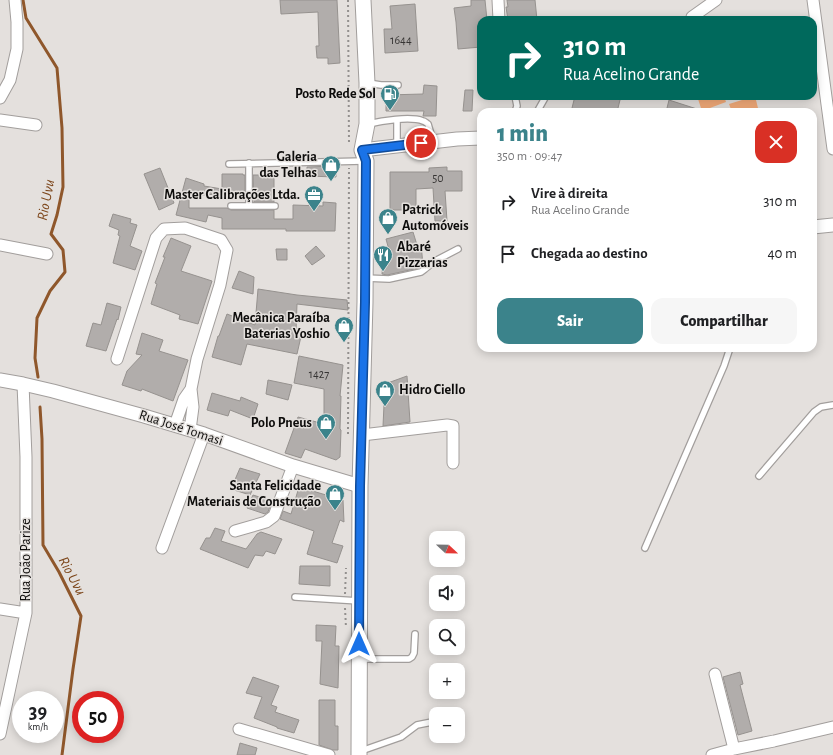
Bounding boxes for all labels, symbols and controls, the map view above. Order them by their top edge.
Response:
icon: right [497,32,549,84]
text: 310 m [563,33,627,61]
house number: 1644 [390,34,412,46]
text: Rua Acelino Grande [563,66,699,84]
fuel station icon: Posto Rede Sol [379,83,401,111]
place label: Posto Rede Sol [295,87,376,101]
button: close [755,121,797,163]
text: 1 min [497,122,548,146]
pin [404,126,438,160]
icon: arrive [410,132,432,154]
place label: Galeria das Telhas [259,150,317,180]
text: 350 m · 09:47 [497,150,562,163]
shop icon: Galeria das Telhas [320,154,342,182]
house number: 50 [432,172,444,184]
water label: Rio Uvu [35,178,57,222]
office icon: Master Calibrações Ltda. [303,184,325,212]
text: Vire à direita [531,186,608,201]
place label: Master Calibrações Ltda. [164,188,300,202]
icon: right [497,191,519,213]
text: 310 m [763,194,797,209]
place label: Patrick Automóveis [402,203,469,233]
text: Rua Acelino Grande [531,204,630,217]
shop icon: Patrick Automóveis [377,207,399,235]
place label: Abaré Pizzarias [397,240,448,270]
icon: arrive [497,243,519,265]
restaurant icon: Abaré Pizzarias [372,244,394,272]
text: Chegada ao destino [531,246,648,261]
text: 40 m [767,246,797,261]
button: Sair [497,298,643,344]
button: Compartilhar [651,298,797,344]
place label: Mecânica Paraíba Baterias Yoshio [232,311,330,341]
shop icon: Mecânica Paraíba Baterias Yoshio [333,315,355,343]
house number: 1427 [309,368,329,380]
shop icon: Hidro Ciello [374,379,396,407]
place label: Hidro Ciello [399,383,465,397]
street label: Rua José Tomasi [137,408,225,448]
shop icon: Polo Pneus [315,412,337,440]
place label: Polo Pneus [251,416,312,430]
place label: Santa Felicidade Materiais de Construção [187,479,321,509]
shop icon: Santa Felicidade Materiais de Construção [324,483,346,511]
street label: Rua João Parize [19,518,33,602]
north arrow [429,531,465,567]
map controls [429,531,465,743]
water label: Rio Uvu [56,554,88,598]
button: sound [429,575,465,611]
button: search [429,619,465,655]
position arrow [338,623,380,665]
button: + [429,663,465,699]
speed limit sign: 50 [72,691,124,743]
text: 39 [29,702,47,722]
button: − [429,707,465,743]
text: km/h [28,722,48,732]

